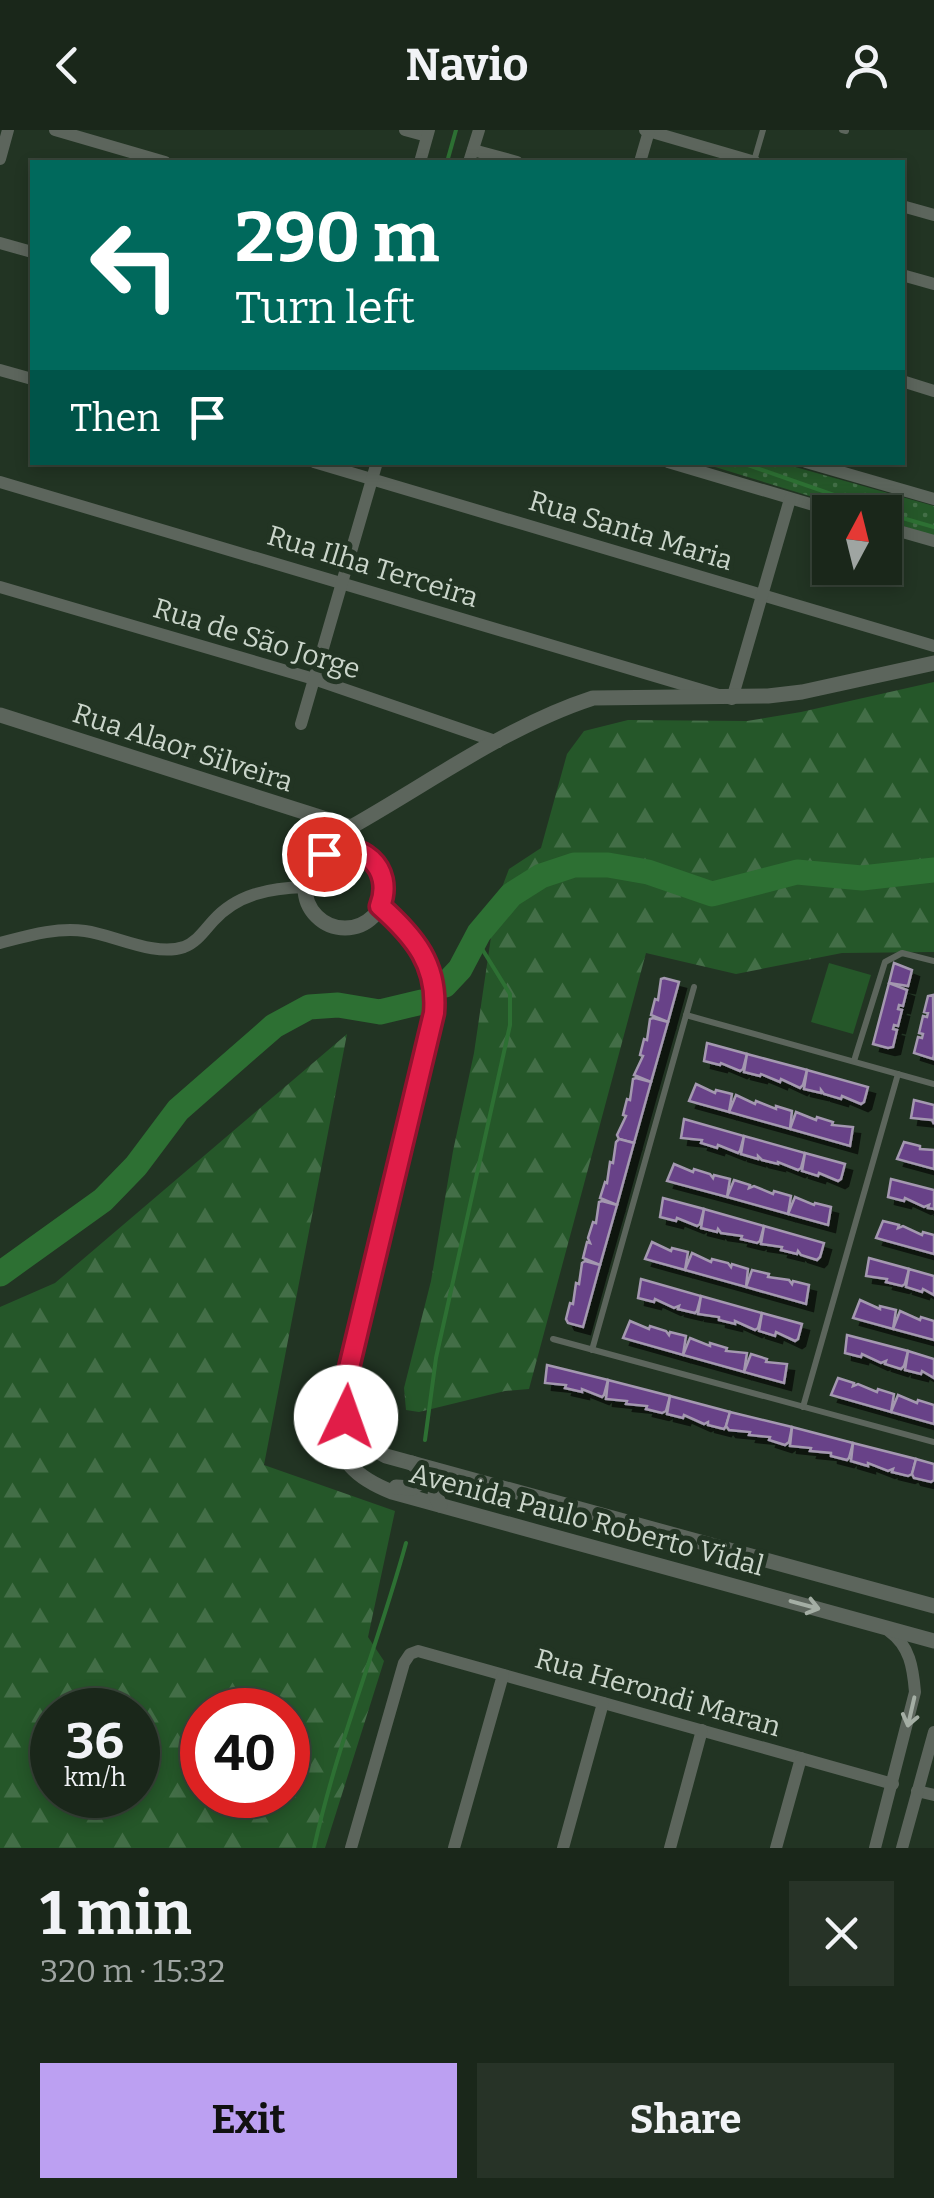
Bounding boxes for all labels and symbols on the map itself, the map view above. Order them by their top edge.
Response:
street label: Rua Santa Maria [525,484,737,577]
north arrow [812,495,902,585]
street label: Rua Ilha Terceira [263,519,482,614]
street label: Rua de São Jorge [150,591,364,686]
street label: Rua Alaor Silveira [69,696,297,799]
pin [282,812,367,897]
position arrow [294,1365,398,1469]
street label: Avenida Paulo Roberto Vidal [406,1456,767,1583]
one-way arrow [789,1597,820,1616]
street label: Rua Herondi Maran [531,1642,785,1743]
speed limit sign: 40 [180,1688,310,1818]
one-way arrow [901,1695,919,1727]

